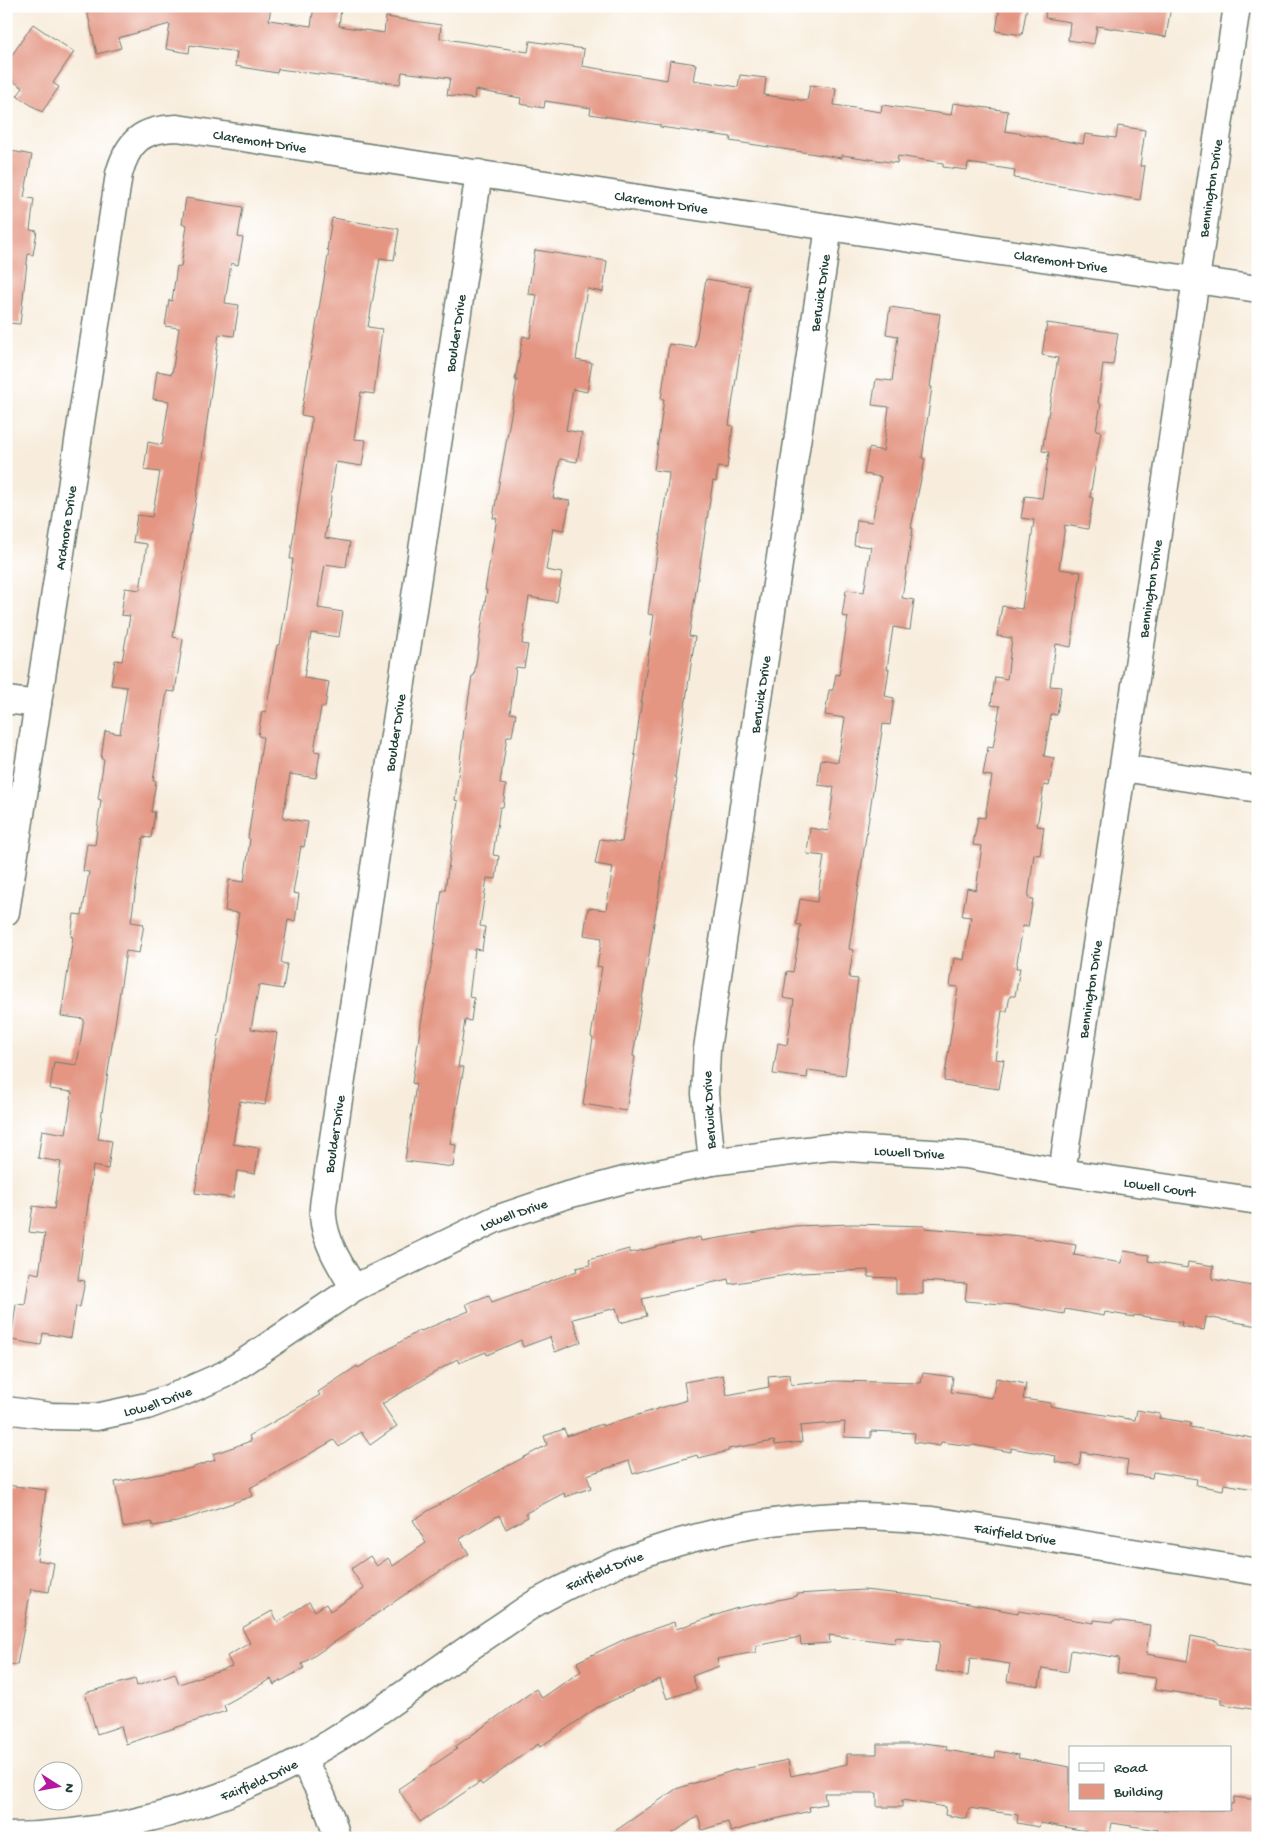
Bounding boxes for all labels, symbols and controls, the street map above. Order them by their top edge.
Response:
street label: Claremont Drive [212,128,308,159]
street label: Bennington Drive [1196,137,1228,240]
street label: Claremont Drive [613,189,710,220]
street label: Claremont Drive [1013,248,1109,278]
street label: Berwick Drive [807,252,836,334]
street label: Boulder Drive [443,293,472,374]
street label: Ardmore Drive [53,484,82,571]
street label: Bennington Drive [1136,538,1168,640]
street label: Berwick Drive [748,654,776,736]
street label: Boulder Drive [382,692,411,774]
street label: Bennington Drive [1076,938,1108,1041]
street label: Berwick Drive [700,1070,721,1150]
street label: Boulder Drive [322,1094,351,1175]
street label: Lowell Drive [873,1144,946,1165]
street label: Lowell Court [1122,1175,1198,1203]
street label: Lowell Drive [478,1196,551,1236]
street label: Lowell Drive [122,1383,196,1422]
street label: Fairfield Drive [972,1521,1058,1551]
street label: Fairfield Drive [563,1548,647,1597]
legend [1069,1746,1232,1812]
street label: Fairfield Drive [218,1756,302,1807]
text: Road [1114,1760,1148,1778]
north arrow [32,1762,82,1812]
text: N [59,1782,78,1794]
text: Building [1113,1784,1163,1802]

